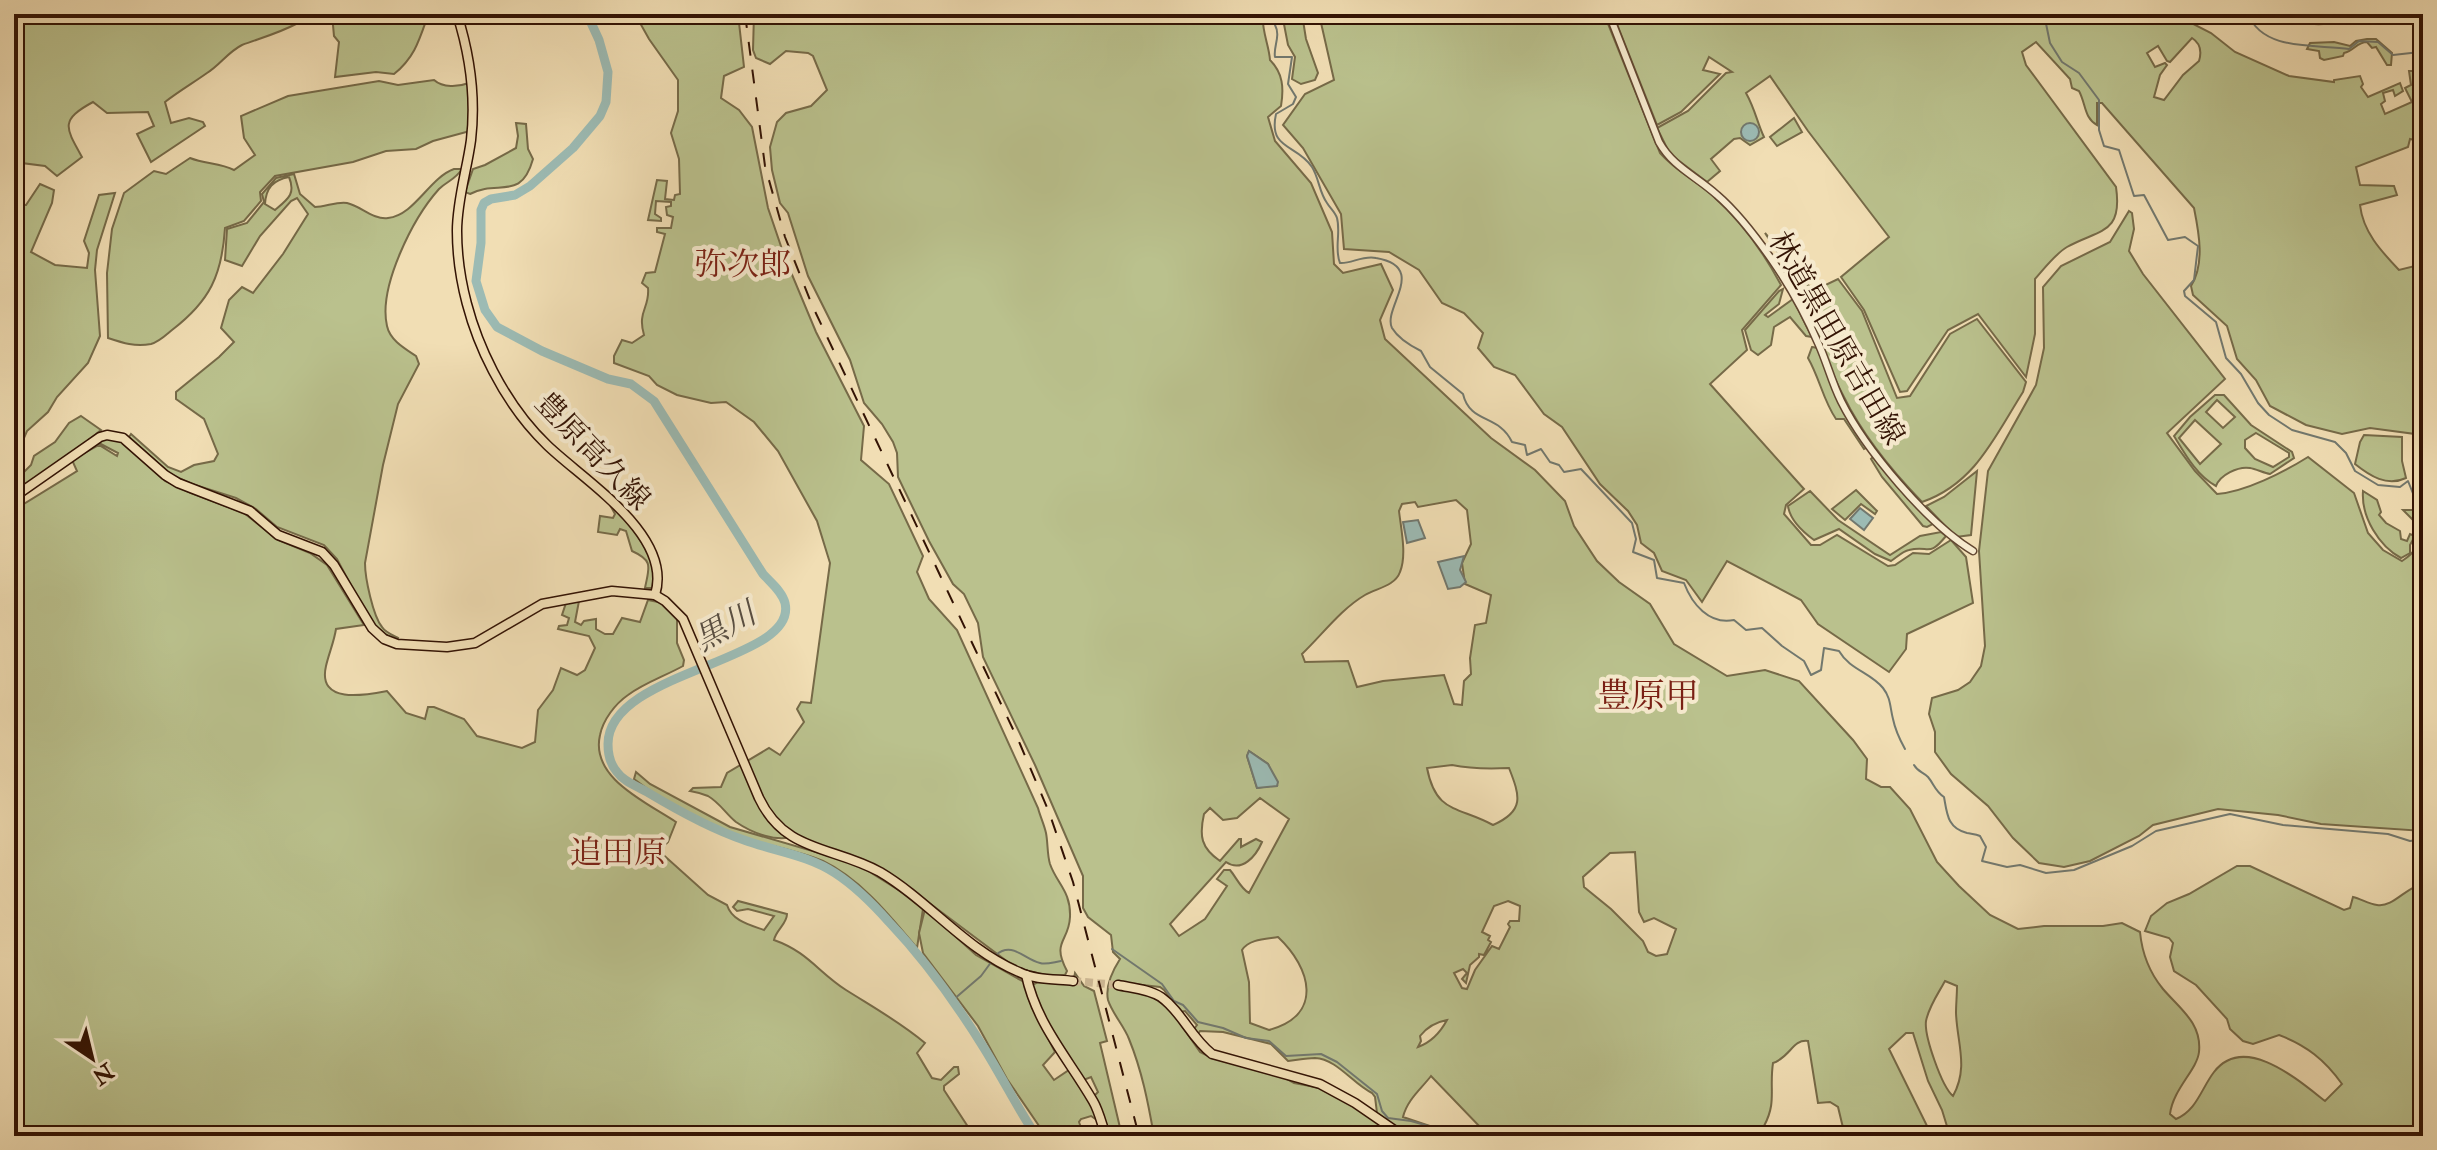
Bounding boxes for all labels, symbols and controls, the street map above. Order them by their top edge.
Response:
street label: 林道黒田原吉田線 [1761,225,1913,451]
district label: 弥次郎 [695,245,791,285]
street label: 豊原高久線 [527,385,658,518]
water label: 黒川 [688,592,766,660]
district label: 豊原甲 [1597,675,1699,718]
district label: 追田原 [570,833,666,873]
north arrow [52,1018,132,1098]
text: N [87,1056,120,1091]

